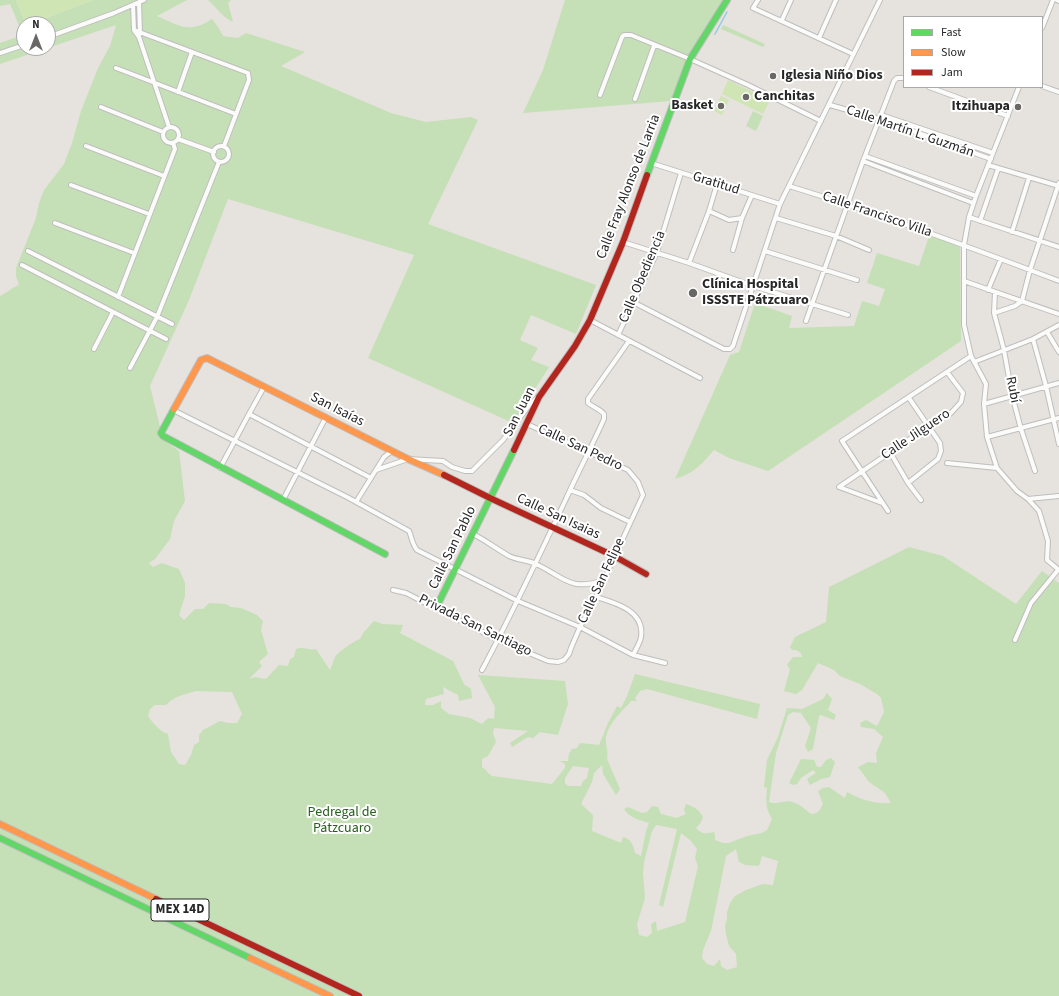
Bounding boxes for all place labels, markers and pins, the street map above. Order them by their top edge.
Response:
place label: Iglesia Niño Dios [781,68,883,84]
marker: Iglesia Niño Dios [768,71,778,81]
place label: Canchitas [754,89,815,105]
marker: Canchitas [741,92,751,102]
place label: Basket [671,98,713,114]
place label: Itzihuapa [952,99,1010,115]
marker: Basket [716,101,726,111]
marker: Itzihuapa [1013,102,1023,112]
place label: Clínica Hospital ISSSTE Pátzcuaro [702,277,809,310]
marker: Clínica Hospital ISSSTE Pátzcuaro [687,287,699,299]

